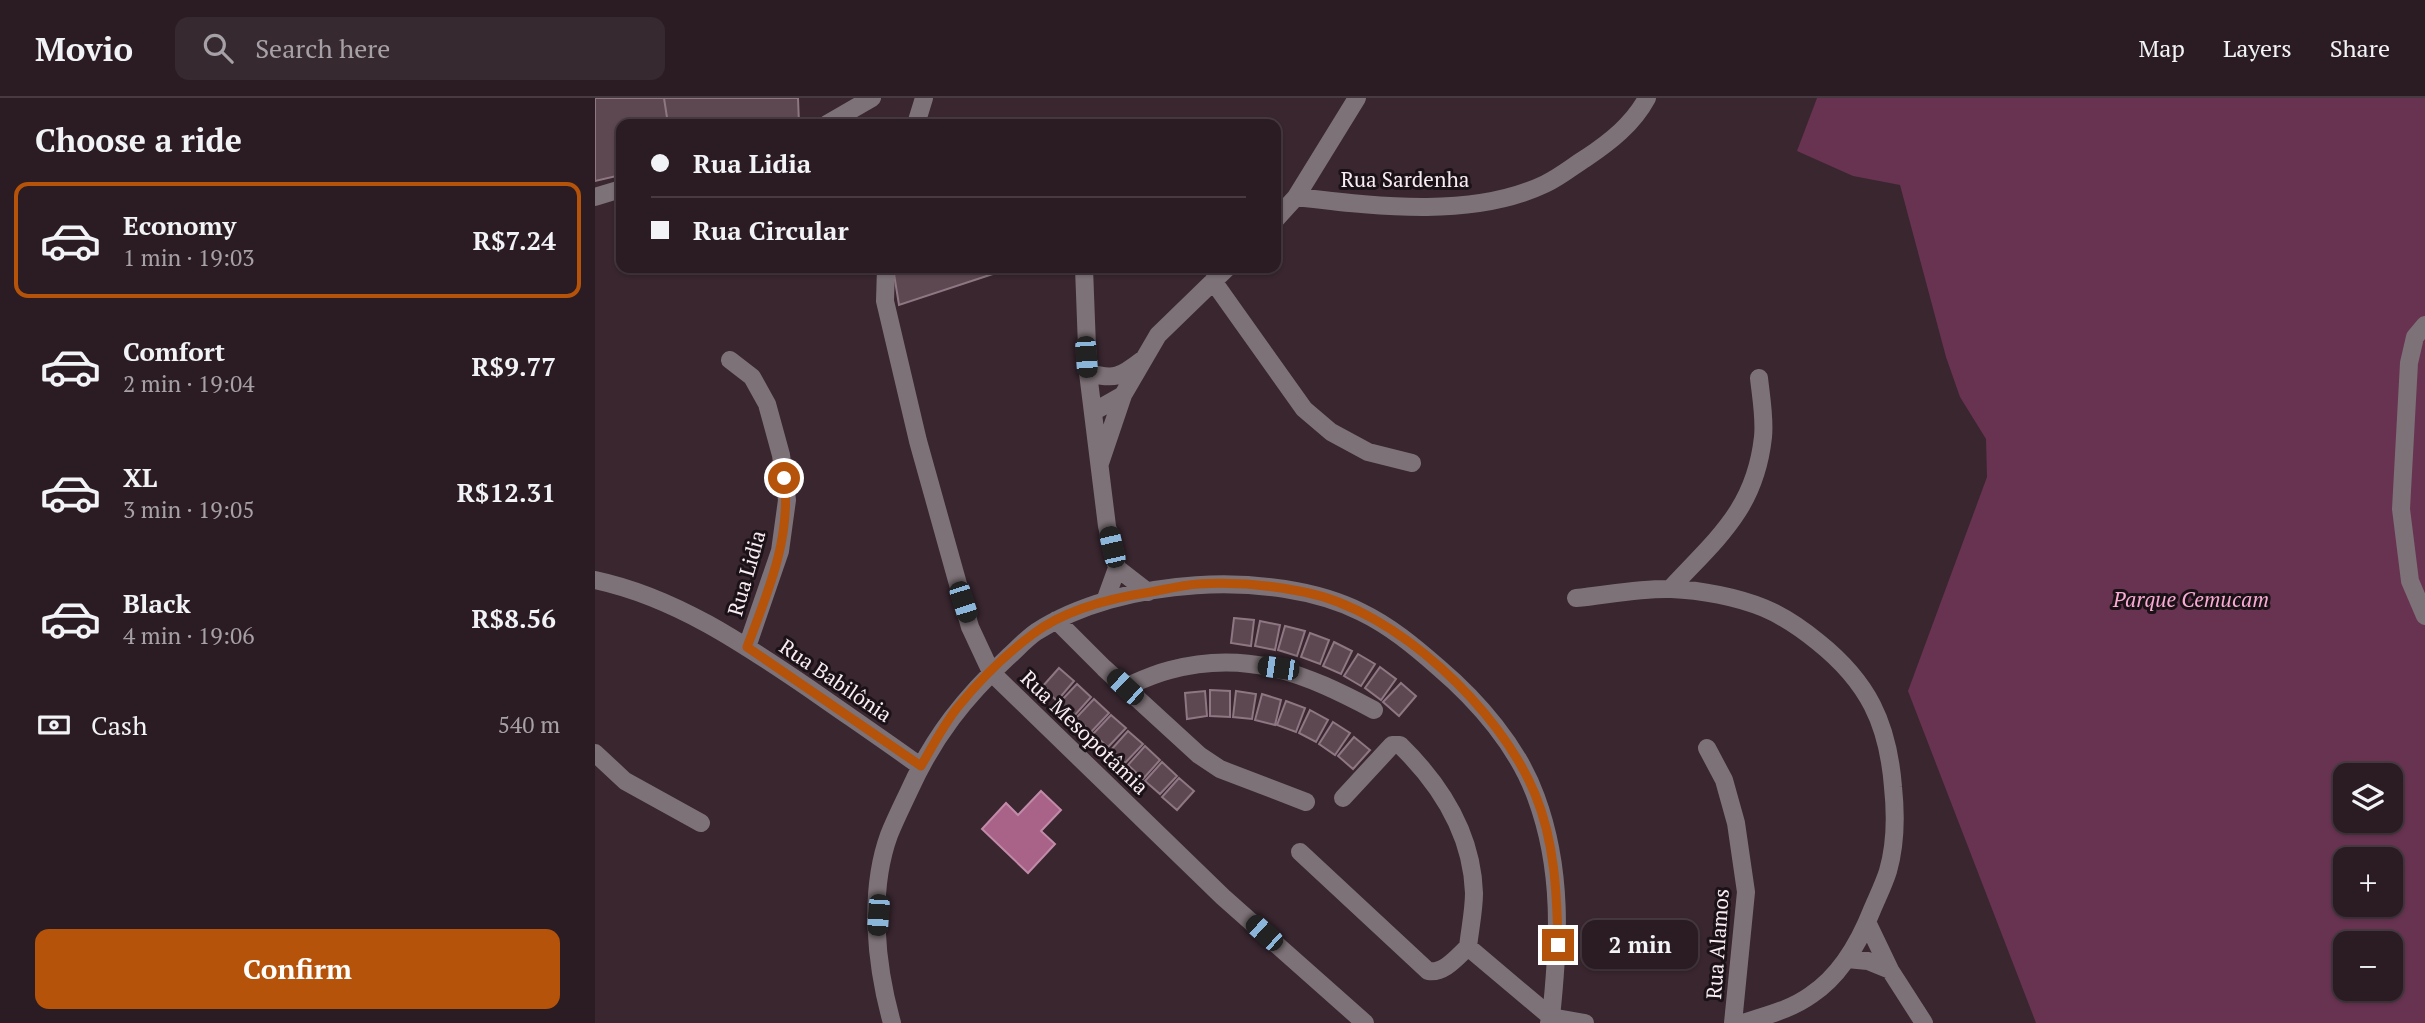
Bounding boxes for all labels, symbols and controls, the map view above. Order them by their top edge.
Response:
search box [175,17,665,80]
text: Movio [35,27,133,70]
icon: search [199,29,237,67]
text: Search here [255,31,390,65]
text: Map [2138,32,2185,64]
text: Layers [2223,32,2292,64]
text: Share [2330,32,2390,64]
text: Choose a ride [35,119,242,161]
text: Rua Lidia [693,146,811,180]
street label: Rua Sardenha [1341,165,1470,193]
text: Economy [123,208,236,242]
icon: car [39,209,102,272]
text: Rua Circular [693,213,849,247]
text: R$7.24 [473,223,556,257]
text: 1 min · 19:03 [123,242,255,273]
text: Comfort [123,334,225,368]
icon: car [39,335,102,398]
car [1075,335,1098,379]
text: R$9.77 [471,349,556,383]
text: 2 min · 19:04 [123,368,255,399]
text: XL [123,460,157,494]
icon: car [39,461,102,524]
route start [768,462,800,494]
text: R$12.31 [457,475,556,509]
text: 3 min · 19:05 [123,494,255,525]
car [1098,524,1127,570]
street label: Rua Lidia [720,527,772,619]
car [947,579,980,625]
park label: Parque Cemucam [2112,585,2269,613]
text: Black [123,586,191,620]
icon: car [39,587,102,650]
text: R$8.56 [471,601,556,635]
text: 4 min · 19:06 [123,620,255,651]
street label: Rua Babilônia [774,632,898,728]
car [1256,655,1301,681]
street label: Rua Mesopotâmia [1015,664,1155,800]
car [1103,665,1148,709]
icon: cash [35,706,73,744]
text: Cash [91,708,147,742]
text: 540 m [498,709,560,740]
map controls [2333,763,2403,1001]
button: layers [2333,763,2403,833]
button: + [2333,847,2403,917]
street label: Rua Alamos [1699,888,1735,1000]
car [867,893,890,937]
car [1242,911,1287,955]
callout: 2 min [1583,920,1698,970]
button: Confirm [35,929,560,1009]
route end [1542,929,1574,961]
text: 2 min [1609,929,1671,960]
button: − [2333,931,2403,1001]

